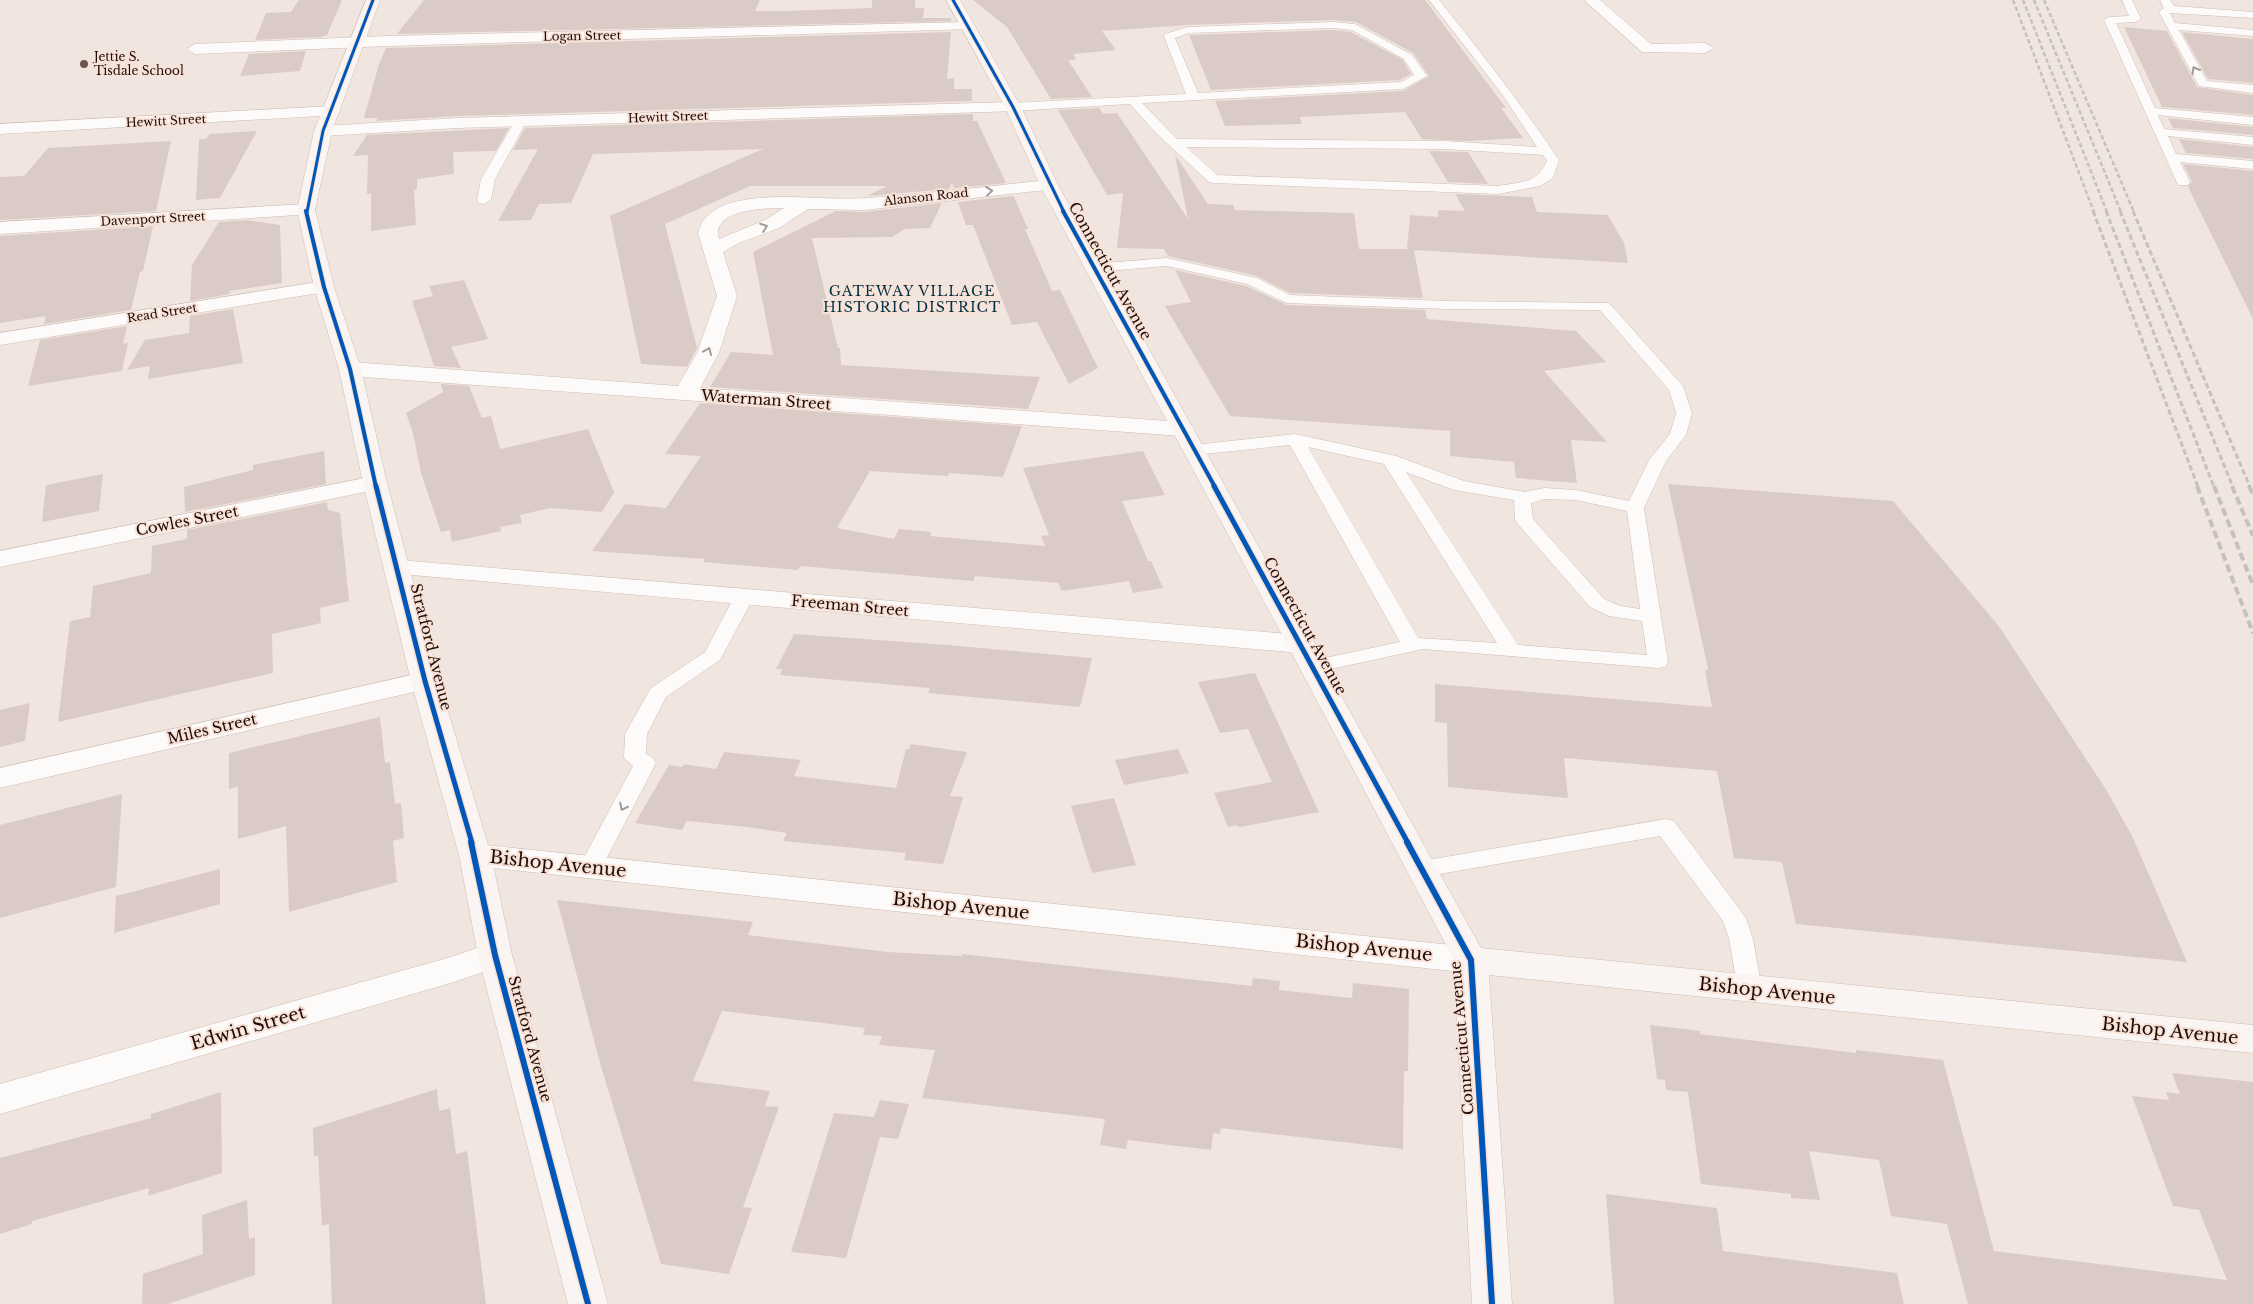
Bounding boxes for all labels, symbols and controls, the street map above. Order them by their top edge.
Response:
street label: Logan Street [543,27,622,44]
place label: Jettie S. Tisdale School [92,49,184,78]
marker: Jettie S. Tisdale School [78,58,90,70]
one-way arrow [2191,66,2201,75]
street label: Hewitt Street [628,108,709,125]
street label: Hewitt Street [125,111,207,130]
street label: Alanson Road [882,185,969,209]
one-way arrow [985,186,993,197]
street label: Connecticut Avenue [1065,199,1156,343]
street label: Davenport Street [100,208,206,229]
one-way arrow [759,223,768,233]
district label: GATEWAY VILLAGE HISTORIC DISTRICT [823,282,1001,316]
street label: Read Street [126,300,198,325]
one-way arrow [702,347,713,356]
street label: Waterman Street [699,385,832,414]
street label: Cowles Street [134,501,240,540]
street label: Connecticut Avenue [1260,554,1351,698]
street label: Stratford Avenue [407,581,456,712]
street label: Freeman Street [790,591,910,620]
street label: Miles Street [165,709,259,748]
one-way arrow [619,802,629,811]
street label: Bishop Avenue [488,846,628,882]
street label: Bishop Avenue [891,888,1031,924]
street label: Bishop Avenue [1294,930,1434,966]
street label: Connecticut Avenue [1445,960,1478,1116]
street label: Bishop Avenue [1697,973,1837,1009]
street label: Stratford Avenue [504,974,557,1104]
street label: Edwin Street [188,1001,308,1055]
street label: Bishop Avenue [2100,1013,2240,1049]

